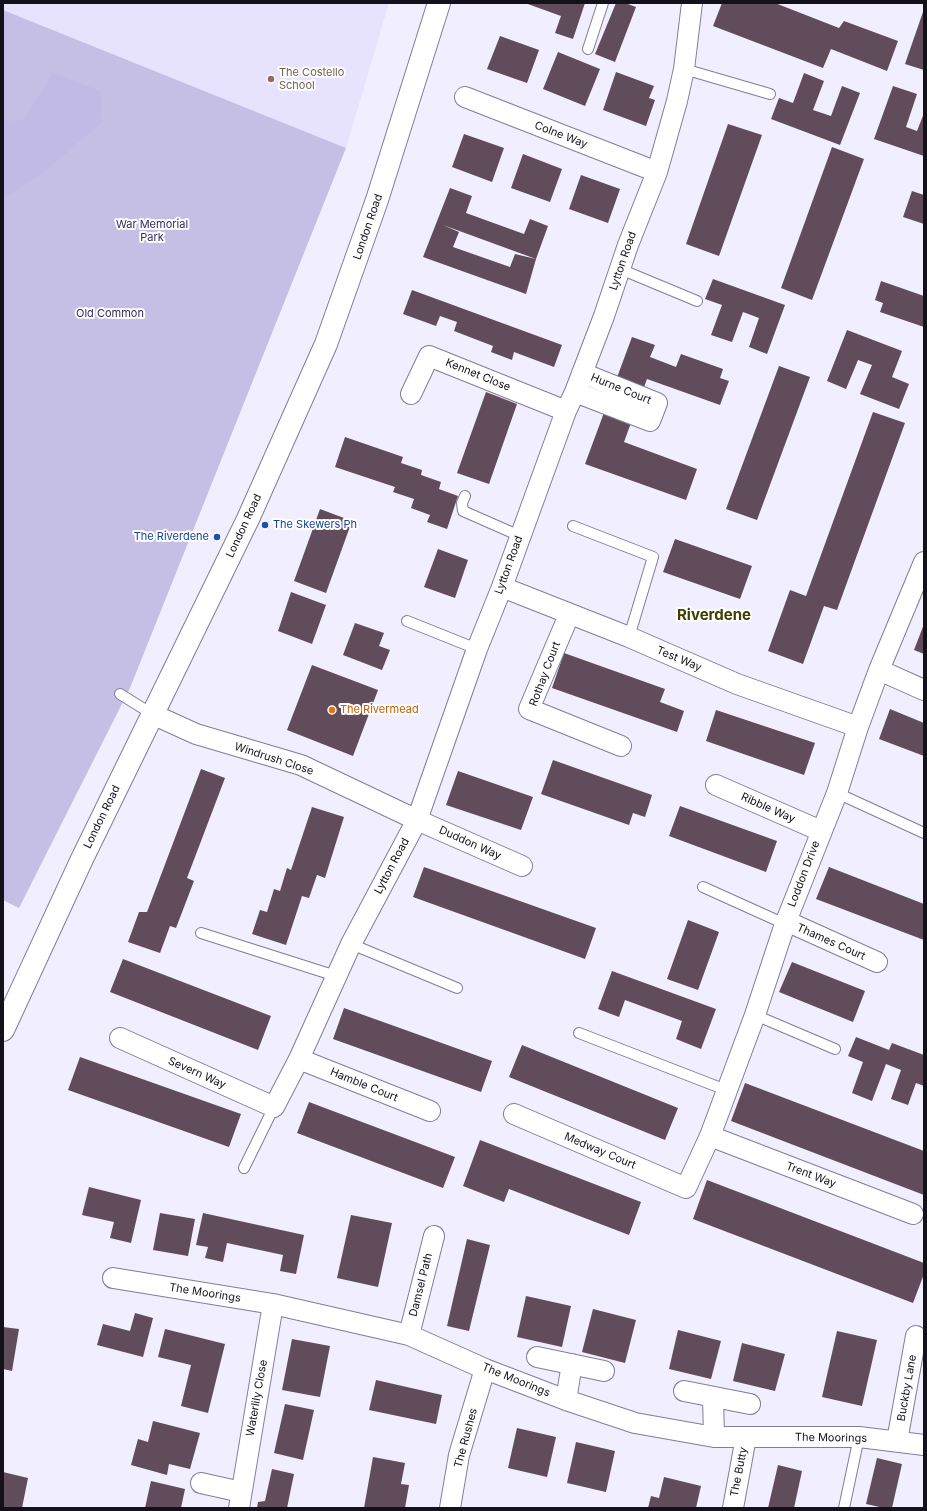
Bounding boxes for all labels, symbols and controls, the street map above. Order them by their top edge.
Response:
place label: The Costello School [279,66,344,92]
marker: The Costello School [266,74,276,84]
street label: Colne Way [533,119,589,151]
street label: London Road [351,192,385,262]
park label: War Memorial Park [116,218,188,244]
street label: Lytton Road [607,230,639,292]
park label: Old Common [76,307,144,321]
street label: Kennet Close [444,356,512,394]
street label: Hurne Court [589,371,653,407]
street label: London Road [223,492,265,560]
place label: The Skewers Ph [273,518,357,532]
marker: The Skewers Ph [260,520,270,530]
place label: The Riverdene [134,530,209,544]
marker: The Riverdene [212,532,222,542]
street label: Lytton Road [492,534,526,596]
district label: Riverdene [677,606,751,624]
street label: Rothay Court [527,640,563,708]
street label: Test Way [654,644,704,674]
place label: The Rivermead [340,703,419,717]
marker: The Rivermead [327,705,337,715]
street label: Windrush Close [233,740,315,778]
street label: London Road [81,783,123,851]
street label: Ribble Way [739,790,797,826]
street label: Duddon Way [437,823,503,863]
street label: Lytton Road [372,836,412,896]
street label: Loddon Drive [785,839,823,909]
street label: Thames Court [795,921,867,963]
street label: Severn Way [166,1054,228,1092]
street label: Hamble Court [328,1065,400,1105]
street label: Medway Court [562,1130,638,1172]
street label: Trent Way [784,1159,838,1191]
street label: Damsel Path [407,1252,435,1318]
street label: The Moorings [168,1281,242,1305]
street label: Buckby Lane [895,1354,919,1422]
street label: Waterlily Close [244,1359,270,1437]
street label: The Moorings [480,1360,552,1400]
street label: The Rushes [452,1407,480,1469]
street label: The Moorings [795,1431,867,1445]
street label: The Butty [728,1446,750,1498]

